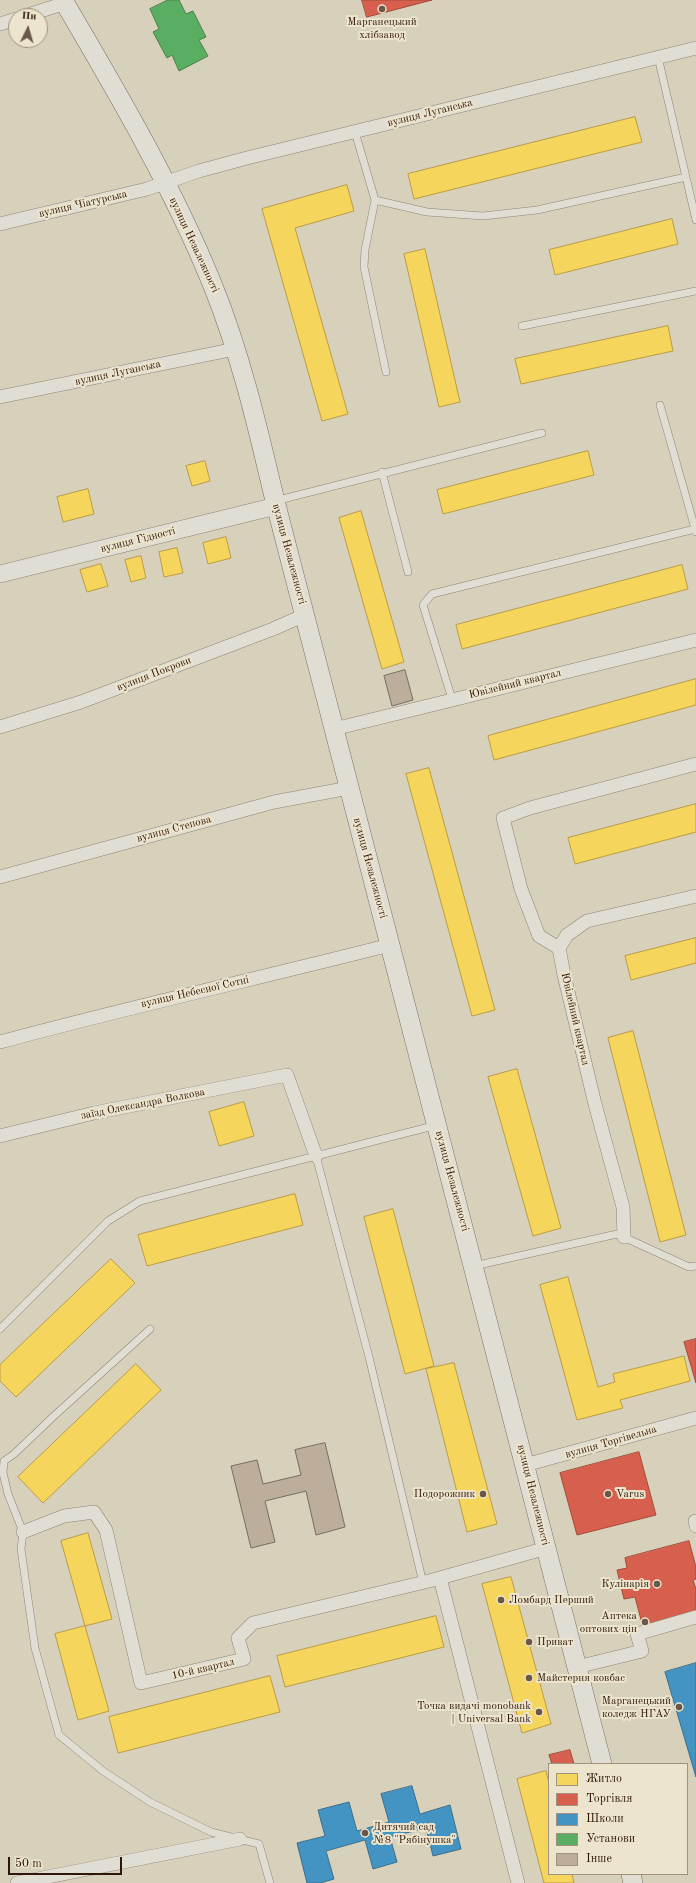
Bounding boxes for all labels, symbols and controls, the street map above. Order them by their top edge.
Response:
marker: Марганецький хлібзавод [377,4,387,14]
north arrow [8,8,48,48]
text: Пн [21,10,37,23]
place label: Марганецький хлібзавод [347,15,417,41]
street label: вулиця Луганська [386,96,474,130]
street label: вулиця Чіатурська [38,187,128,221]
street label: вулиця Незалежності [166,195,222,295]
street label: вулиця Луганська [74,357,162,389]
street label: вулиця Незалежності [269,502,309,606]
street label: вулиця Гідності [99,524,177,556]
street label: вулиця Покрови [115,654,193,694]
street label: Ювілейний квартал [467,666,563,702]
street label: вулиця Степова [135,813,213,845]
street label: вулиця Незалежності [350,816,390,920]
street label: Ювілейний квартал [558,971,592,1067]
street label: вулиця Небесної Сотні [140,973,250,1011]
street label: заїзд Олександра Волкова [80,1085,206,1123]
street label: вулиця Незалежності [432,1129,472,1233]
street label: вулиця Торгівельна [564,1423,658,1461]
street label: вулиця Незалежності [514,1443,552,1547]
place label: Подорожник [414,1487,475,1501]
place label: Varus [616,1487,644,1501]
marker: Подорожник [478,1489,488,1499]
marker: Varus [603,1489,613,1499]
place label: Кулінарія [601,1577,649,1591]
marker: Кулінарія [652,1579,662,1589]
place label: Ломбард Перший [509,1593,594,1607]
marker: Ломбард Перший [496,1595,506,1605]
place label: Аптека оптових цін [580,1609,637,1635]
marker: Аптека оптових цін [640,1617,650,1627]
place label: Приват [537,1635,573,1649]
marker: Приват [524,1637,534,1647]
street label: 10-й квартал [170,1655,236,1683]
place label: Майстерня ковбас [537,1671,625,1685]
marker: Майстерня ковбас [524,1673,534,1683]
place label: Марганецький коледж НГАУ [602,1694,671,1720]
place label: Точка видачі monobank | Universal Bank [417,1699,531,1725]
marker: Марганецький коледж НГАУ [674,1702,684,1712]
marker: Точка видачі monobank | Universal Bank [534,1707,544,1717]
legend [548,1763,688,1875]
text: Житло [586,1773,622,1785]
text: Торгівля [586,1793,632,1805]
text: Школи [586,1813,624,1825]
place label: Дитячий сад №8 "Рябінушка" [373,1820,456,1846]
marker: Дитячий сад №8 "Рябінушка" [360,1828,370,1838]
text: Установи [586,1833,635,1845]
scale bar [10,1849,124,1875]
text: Інше [586,1853,612,1865]
text: 50 m [15,1858,42,1870]

